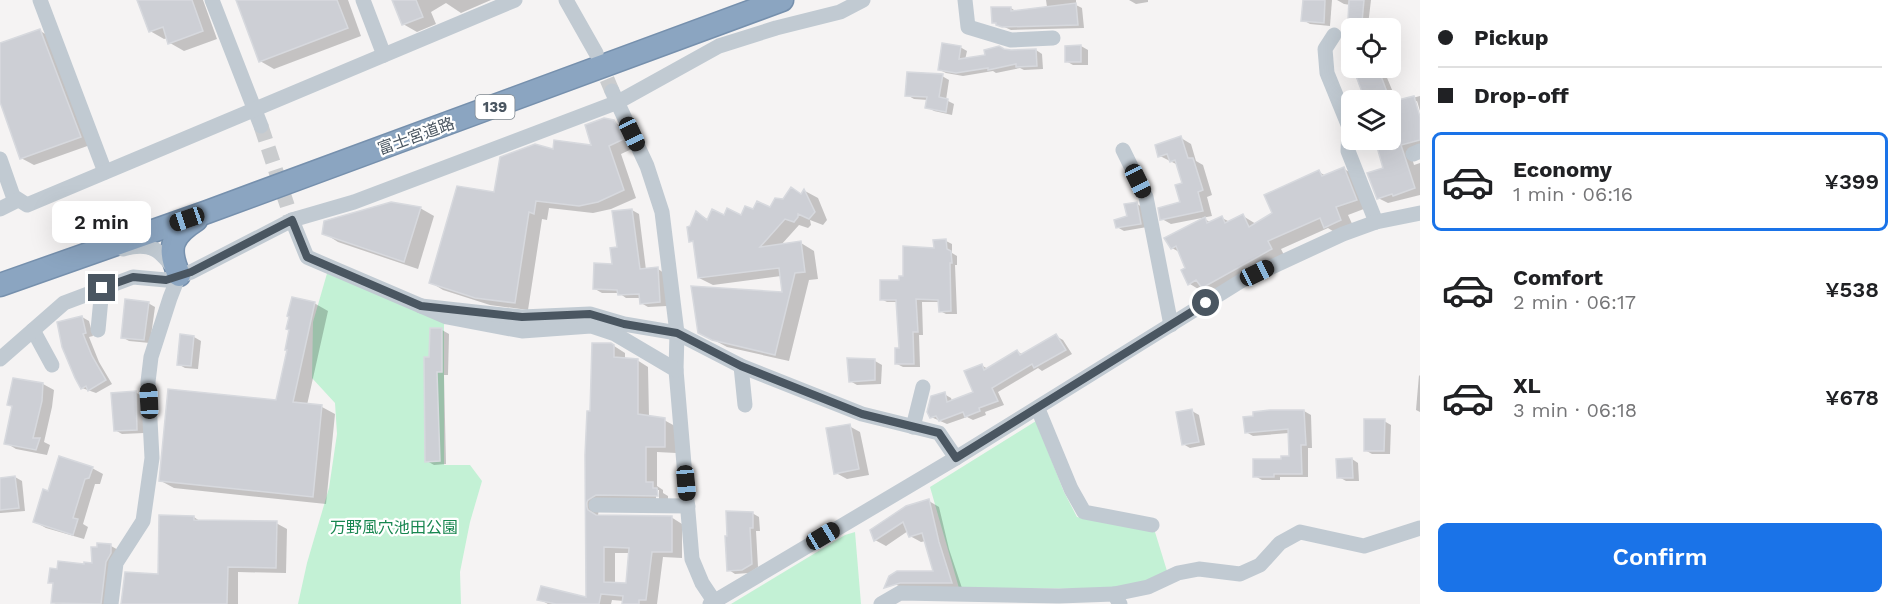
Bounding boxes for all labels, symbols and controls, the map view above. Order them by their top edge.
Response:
map controls [1341,18,1401,150]
button: locate [1341,18,1401,78]
text: Pickup [1474,25,1549,50]
text: Drop-off [1474,83,1569,108]
button: layers [1341,90,1401,150]
road number: 139 [476,95,514,119]
street label: 富士宮道路 [375,113,457,159]
car [616,114,648,154]
icon: car [1441,155,1495,209]
text: Economy [1513,157,1612,182]
car [1122,161,1154,201]
text: ¥399 [1825,169,1879,194]
text: 1 min · 06:16 [1513,182,1633,206]
callout: 2 min [52,201,152,243]
car [167,205,207,233]
text: 2 min [74,210,129,234]
car [1237,257,1277,289]
icon: car [1441,263,1495,317]
text: Comfort [1513,265,1603,290]
route end [88,274,115,301]
text: ¥538 [1825,277,1879,302]
route start [1192,289,1219,316]
text: 2 min · 06:17 [1513,290,1636,314]
icon: car [1441,371,1495,425]
text: XL [1513,373,1541,398]
car [139,383,159,419]
text: ¥678 [1825,385,1879,410]
text: 3 min · 06:18 [1513,398,1637,422]
car [675,464,697,502]
park label: 万野風穴池田公園 [330,518,458,537]
car [803,519,843,553]
button: Confirm [1438,523,1882,592]

